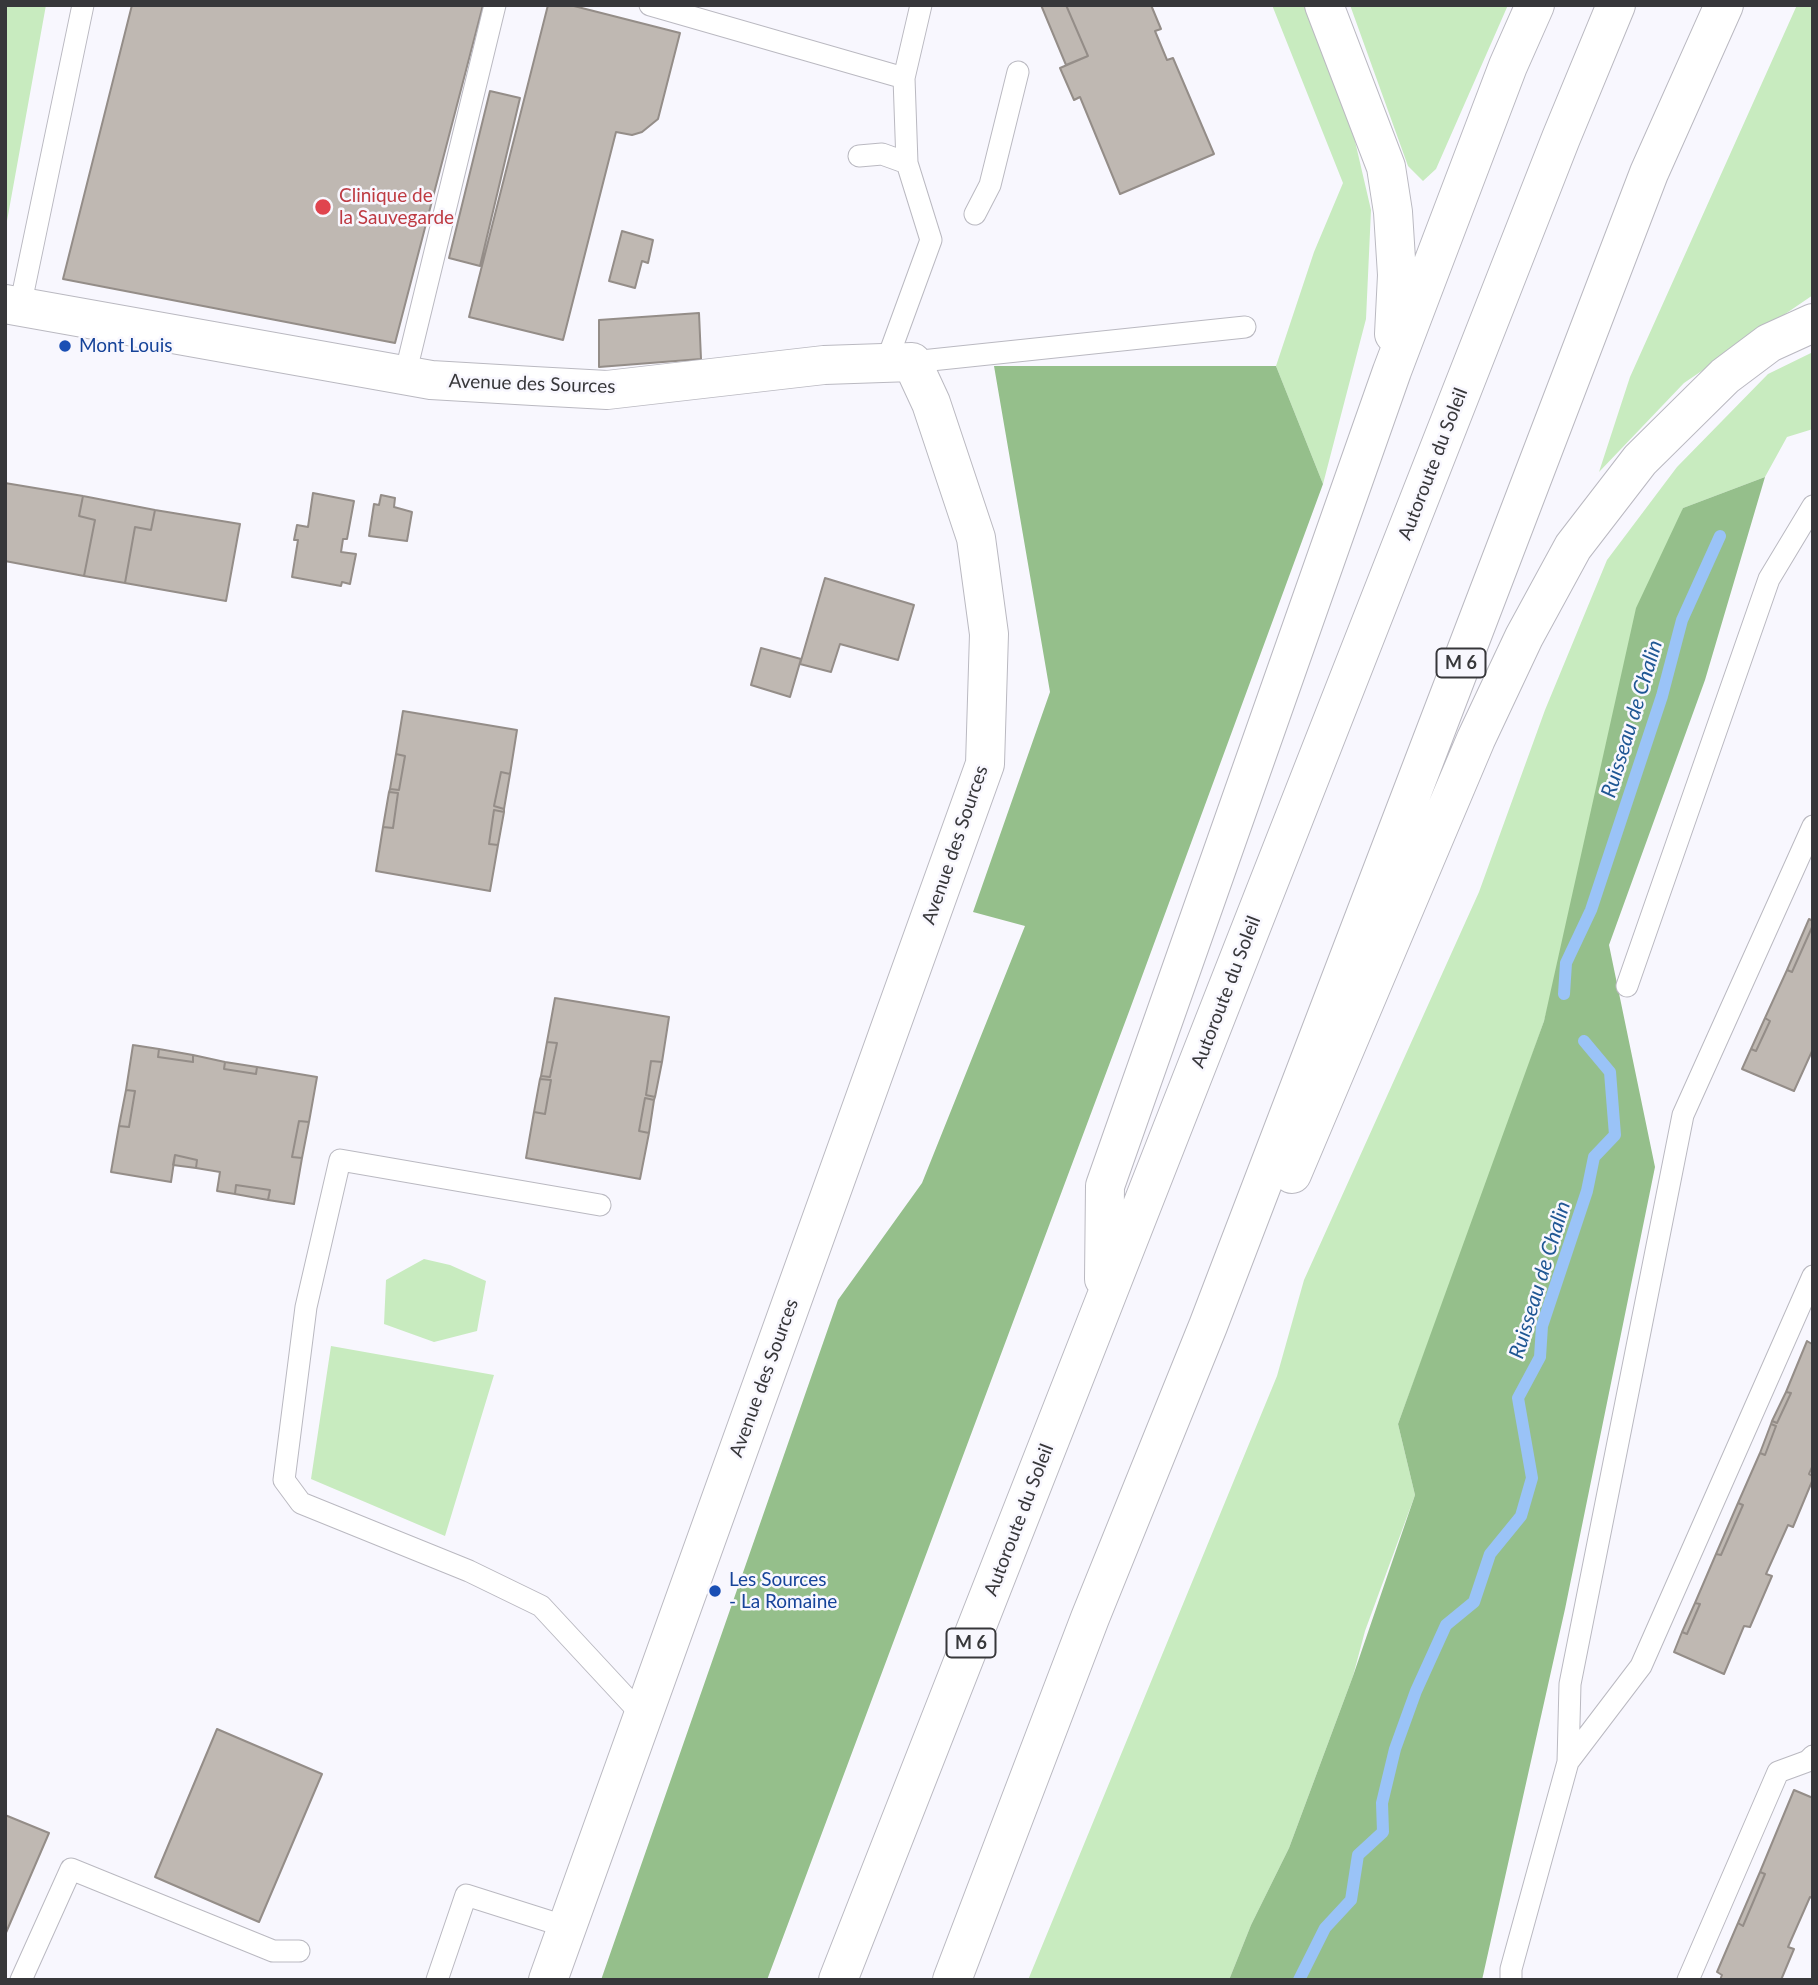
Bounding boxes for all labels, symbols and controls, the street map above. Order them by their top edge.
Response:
place label: Clinique de la Sauvegarde [339,185,454,229]
marker: Clinique de la Sauvegarde [313,197,333,217]
place label: Mont Louis [79,335,172,357]
marker: Mont Louis [57,338,73,354]
street label: Avenue des Sources [448,370,616,398]
street label: Autoroute du Soleil [1394,385,1472,543]
water label: Ruisseau de Chalin [1596,637,1668,801]
road number: M 6 [1436,648,1486,678]
street label: Avenue des Sources [917,762,993,928]
street label: Autoroute du Soleil [1187,913,1265,1071]
water label: Ruisseau de Chalin [1504,1198,1576,1362]
street label: Avenue des Sources [725,1296,803,1460]
street label: Autoroute du Soleil [980,1441,1058,1599]
place label: Les Sources - La Romaine [729,1569,837,1613]
marker: Les Sources - La Romaine [707,1583,723,1599]
road number: M 6 [946,1628,996,1658]

